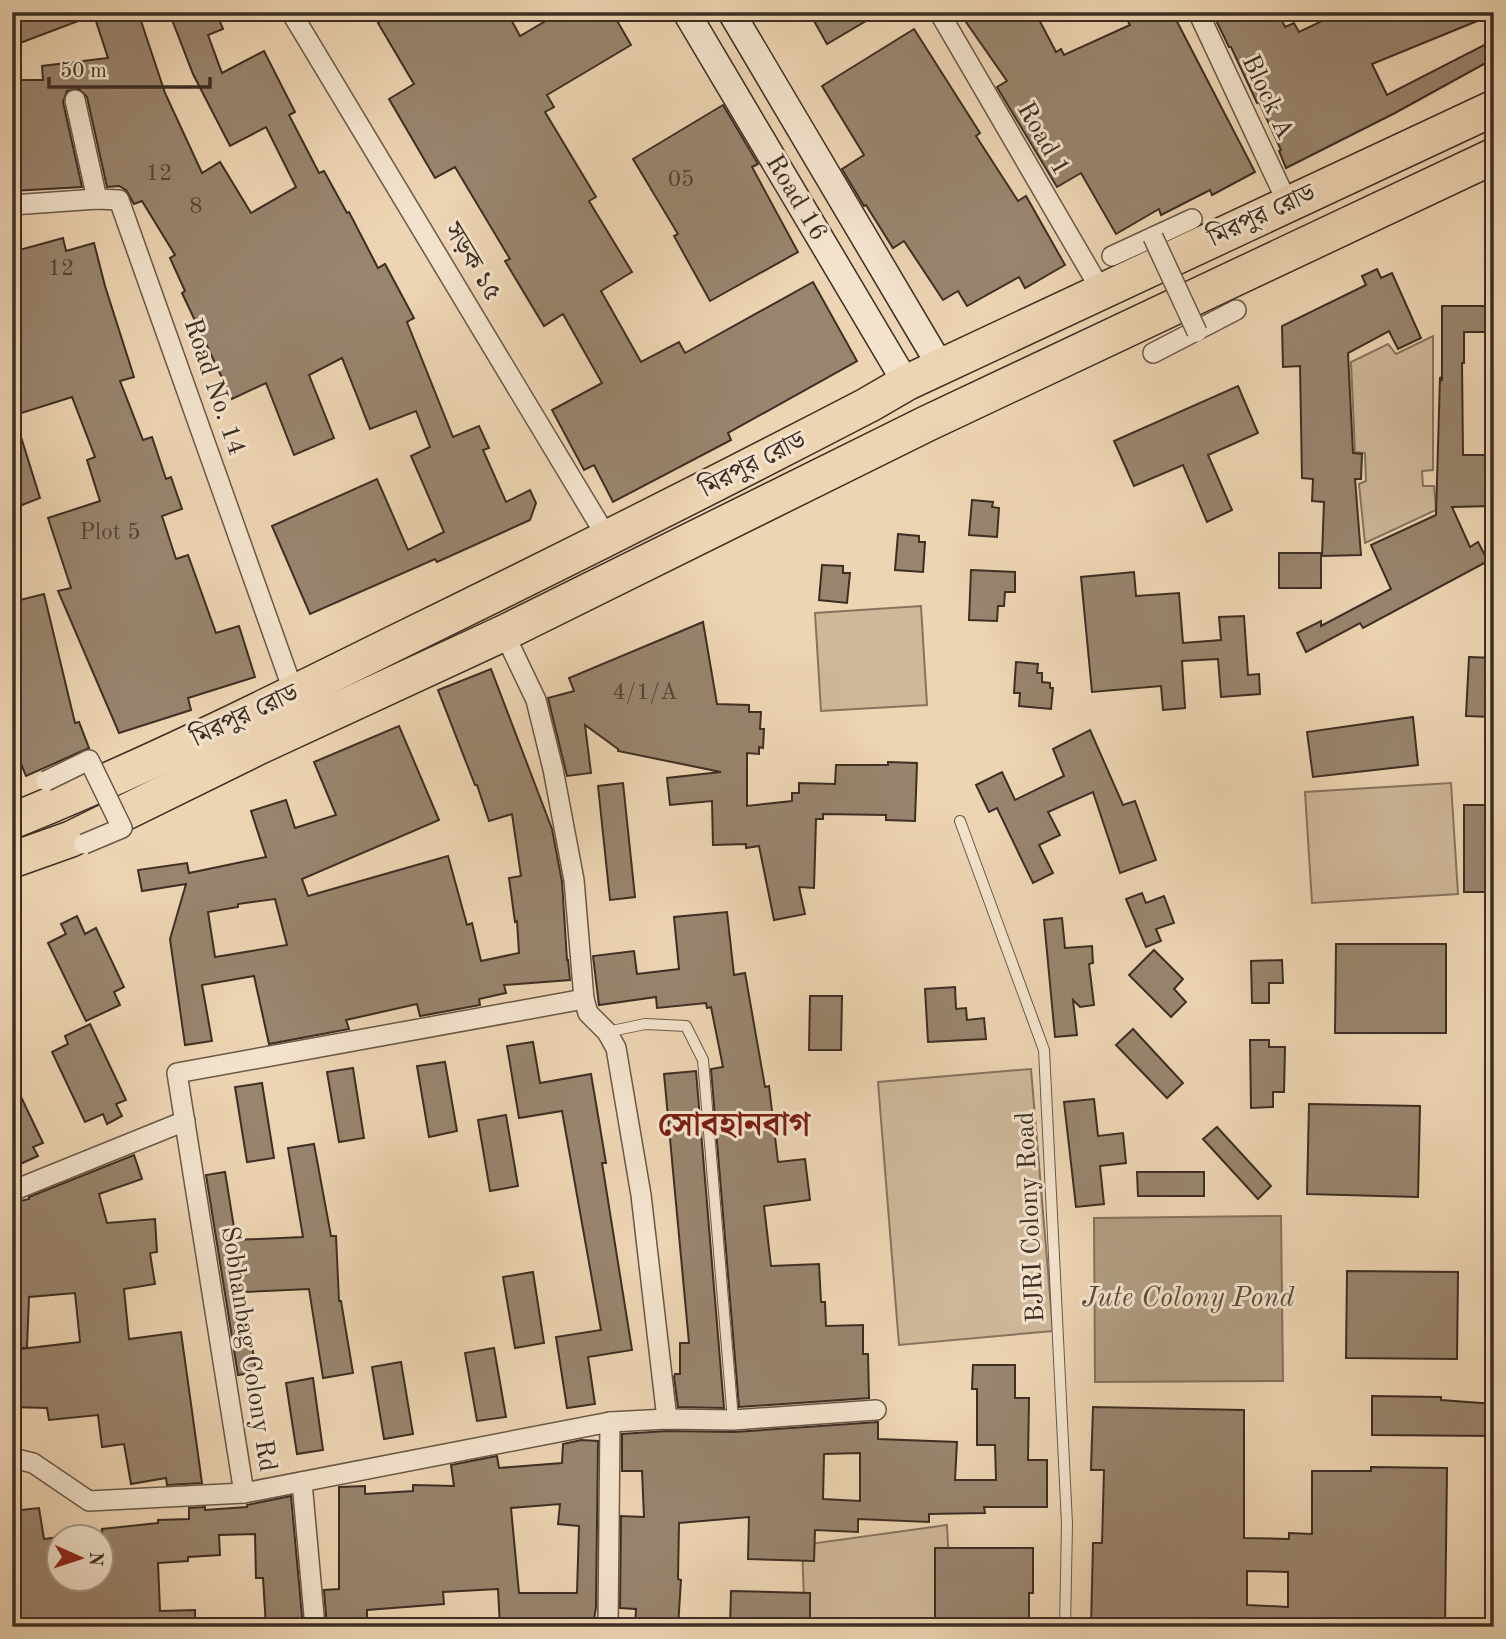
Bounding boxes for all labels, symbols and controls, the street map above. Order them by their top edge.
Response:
scale bar [49,46,210,90]
street label: Block A [1236,51,1298,143]
text: 50 m [60,61,107,82]
street label: Road 1 [1012,98,1074,180]
street label: Road 16 [760,150,832,246]
house number: 12 [146,162,172,185]
house number: 05 [668,168,694,191]
street label: মিরপুর রোড [1202,176,1321,253]
house number: 8 [189,195,203,218]
street label: সড়ক ১৫ [438,218,505,306]
house number: 12 [48,257,74,280]
street label: Road No. 14 [178,315,250,459]
street label: মিরপুর রোড [693,423,811,504]
house number: Plot 5 [79,521,141,544]
street label: মিরপুর রোড [185,676,304,753]
house number: 4/1/A [613,681,678,704]
district label: সোবহানবাগ [658,1110,812,1143]
street label: BJRI Colony Road [1012,1111,1050,1323]
street label: Sobhanbag Colony Rd [216,1224,280,1474]
water label: Jute Colony Pond [1082,1285,1294,1313]
north arrow [46,1524,116,1594]
text: N [85,1551,104,1567]

